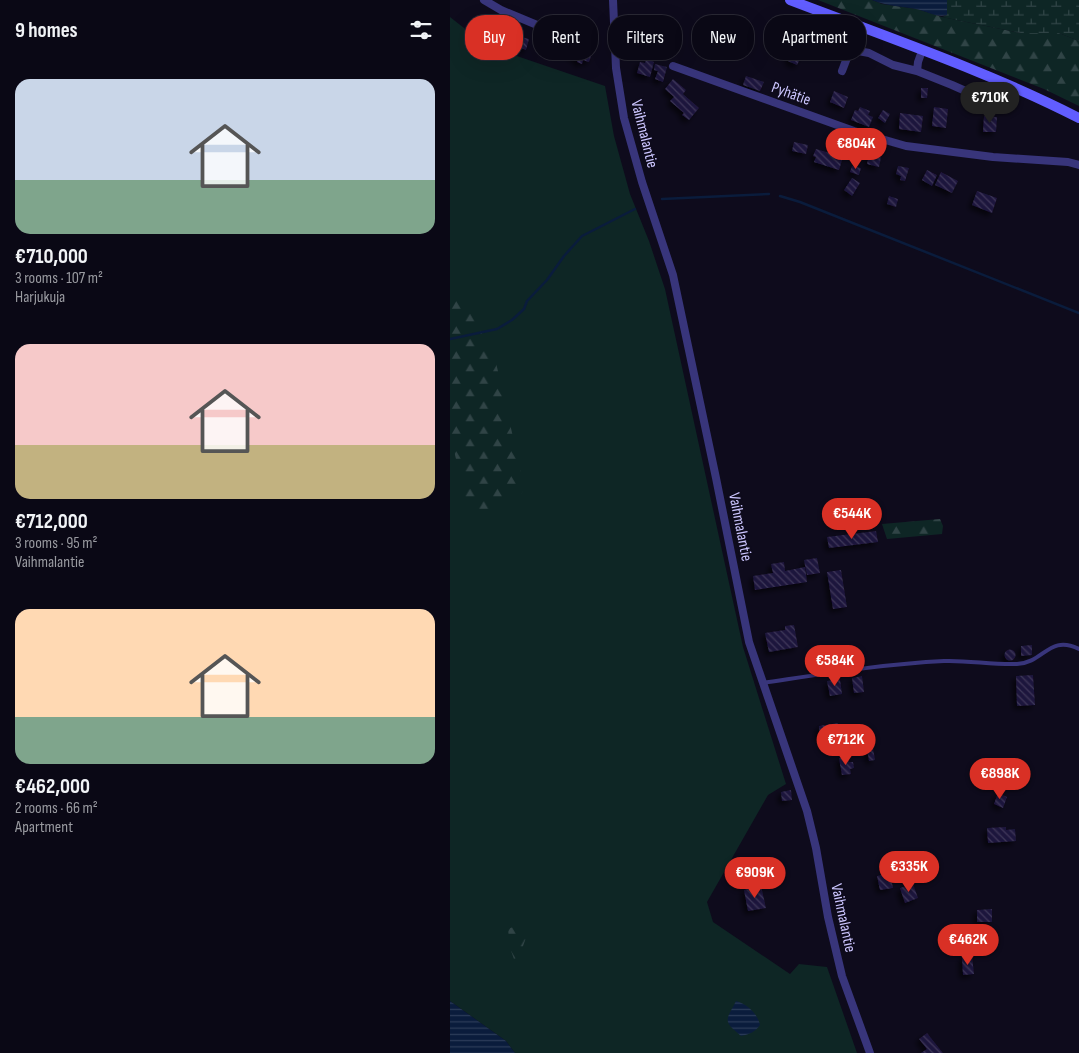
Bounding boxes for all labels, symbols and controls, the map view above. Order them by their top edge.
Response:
chip: Buy [465,15,523,60]
chip: Rent [533,15,598,60]
chip: Filters [608,15,682,60]
chip: New [692,15,754,60]
chip: Apartment [764,15,866,60]
icon: filters [407,16,435,44]
text: 9 homes [15,18,78,43]
street label: Pyhätie [769,78,813,110]
pin: €710K [955,82,1025,124]
text: €710K [971,88,1009,107]
street label: Vaihmalantie [626,98,662,170]
icon: home [180,111,270,201]
pin: €804K [821,128,891,170]
text: €804K [837,134,875,153]
text: €710,000 [15,244,88,269]
text: 3 rooms · 107 m² [15,269,103,288]
text: Harjukuja [15,288,65,307]
icon: home [180,376,270,466]
street label: Vaihmalantie [724,491,756,563]
pin: €544K [817,498,887,540]
text: €544K [833,504,871,523]
text: €712,000 [15,509,88,534]
text: 3 rooms · 95 m² [15,534,97,553]
text: Vaihmalantie [15,553,85,572]
icon: home [180,641,270,731]
pin: €584K [800,644,870,687]
text: €584K [816,651,854,670]
pin: €712K [811,724,881,766]
text: €712K [828,730,864,749]
pin: €898K [965,758,1035,800]
text: €898K [981,764,1019,783]
text: €462,000 [15,774,90,799]
text: 2 rooms · 66 m² [15,799,98,818]
text: Apartment [15,818,73,837]
pin: €335K [874,850,944,893]
pin: €909K [720,856,790,899]
text: €335K [890,857,928,876]
text: €909K [736,863,774,882]
street label: Vaihmalantie [826,882,860,954]
pin: €462K [933,924,1003,966]
text: €462K [949,930,987,949]

